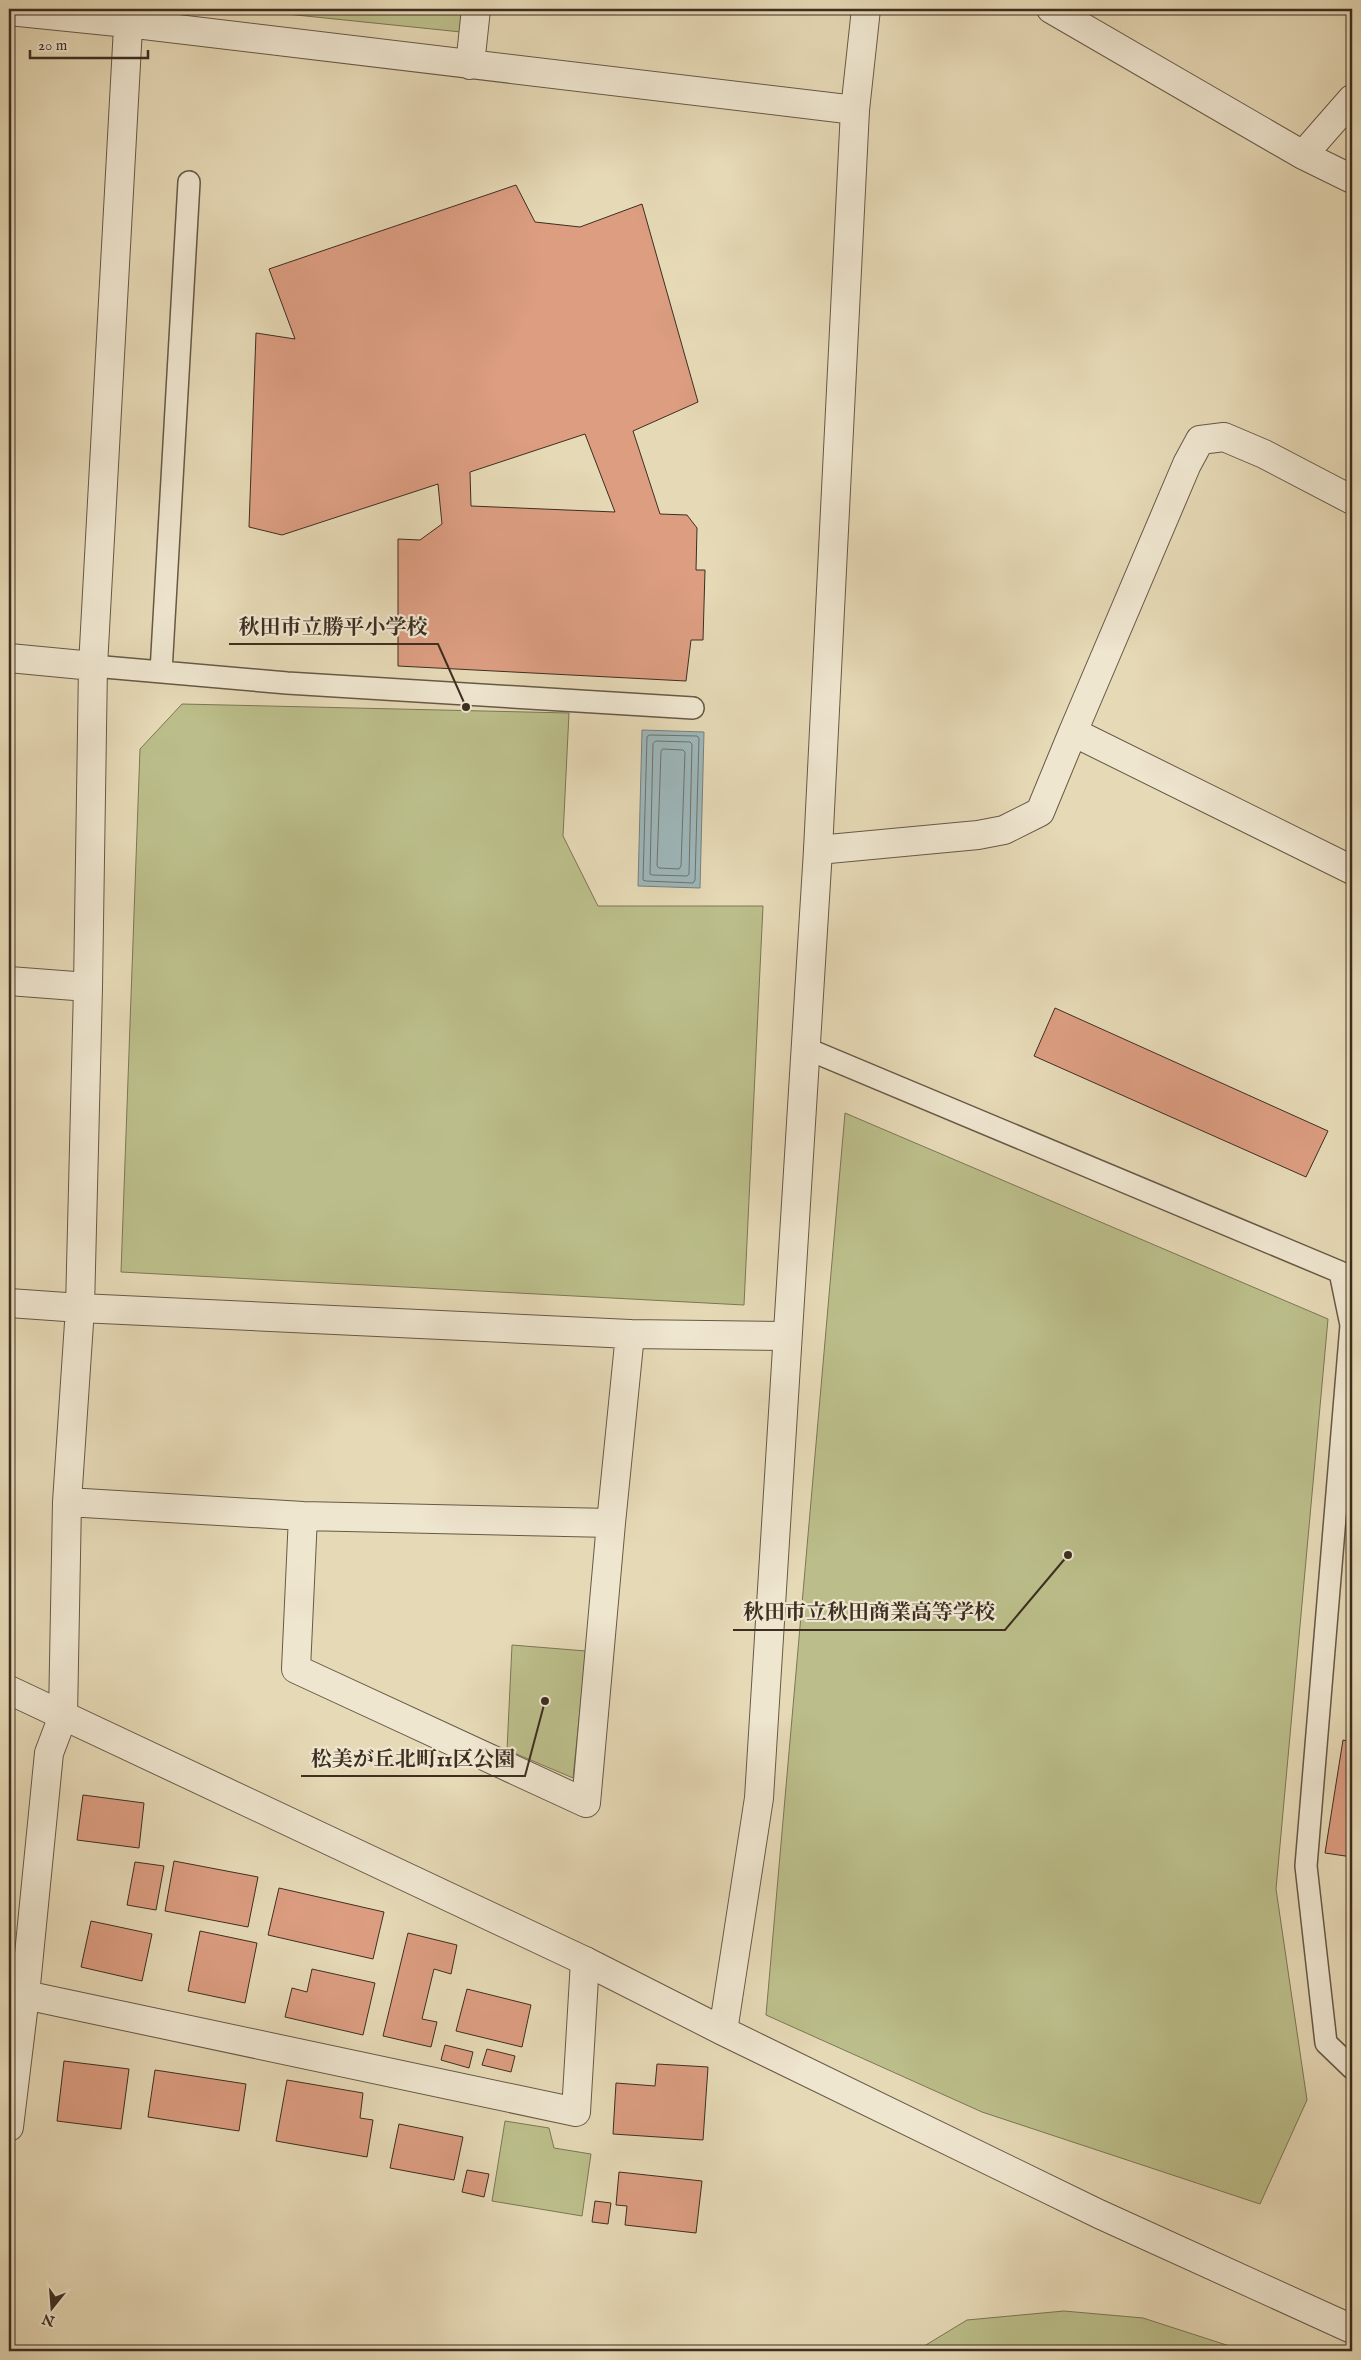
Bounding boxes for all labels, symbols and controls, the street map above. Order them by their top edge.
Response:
scale bar [30,28,148,60]
text: 20 m [38,36,68,55]
callout: 秋田市立勝平小学校 [229,608,438,644]
text: 秋田市立勝平小学校 [239,615,428,642]
callout: 秋田市立秋田商業高等学校 [733,1594,1005,1630]
text: 秋田市立秋田商業高等学校 [743,1600,995,1627]
callout: 松美が丘北町11区公園 [301,1740,525,1776]
text: 松美が丘北町11区公園 [311,1747,515,1774]
north arrow [28,2282,78,2332]
text: N [40,2309,58,2330]

